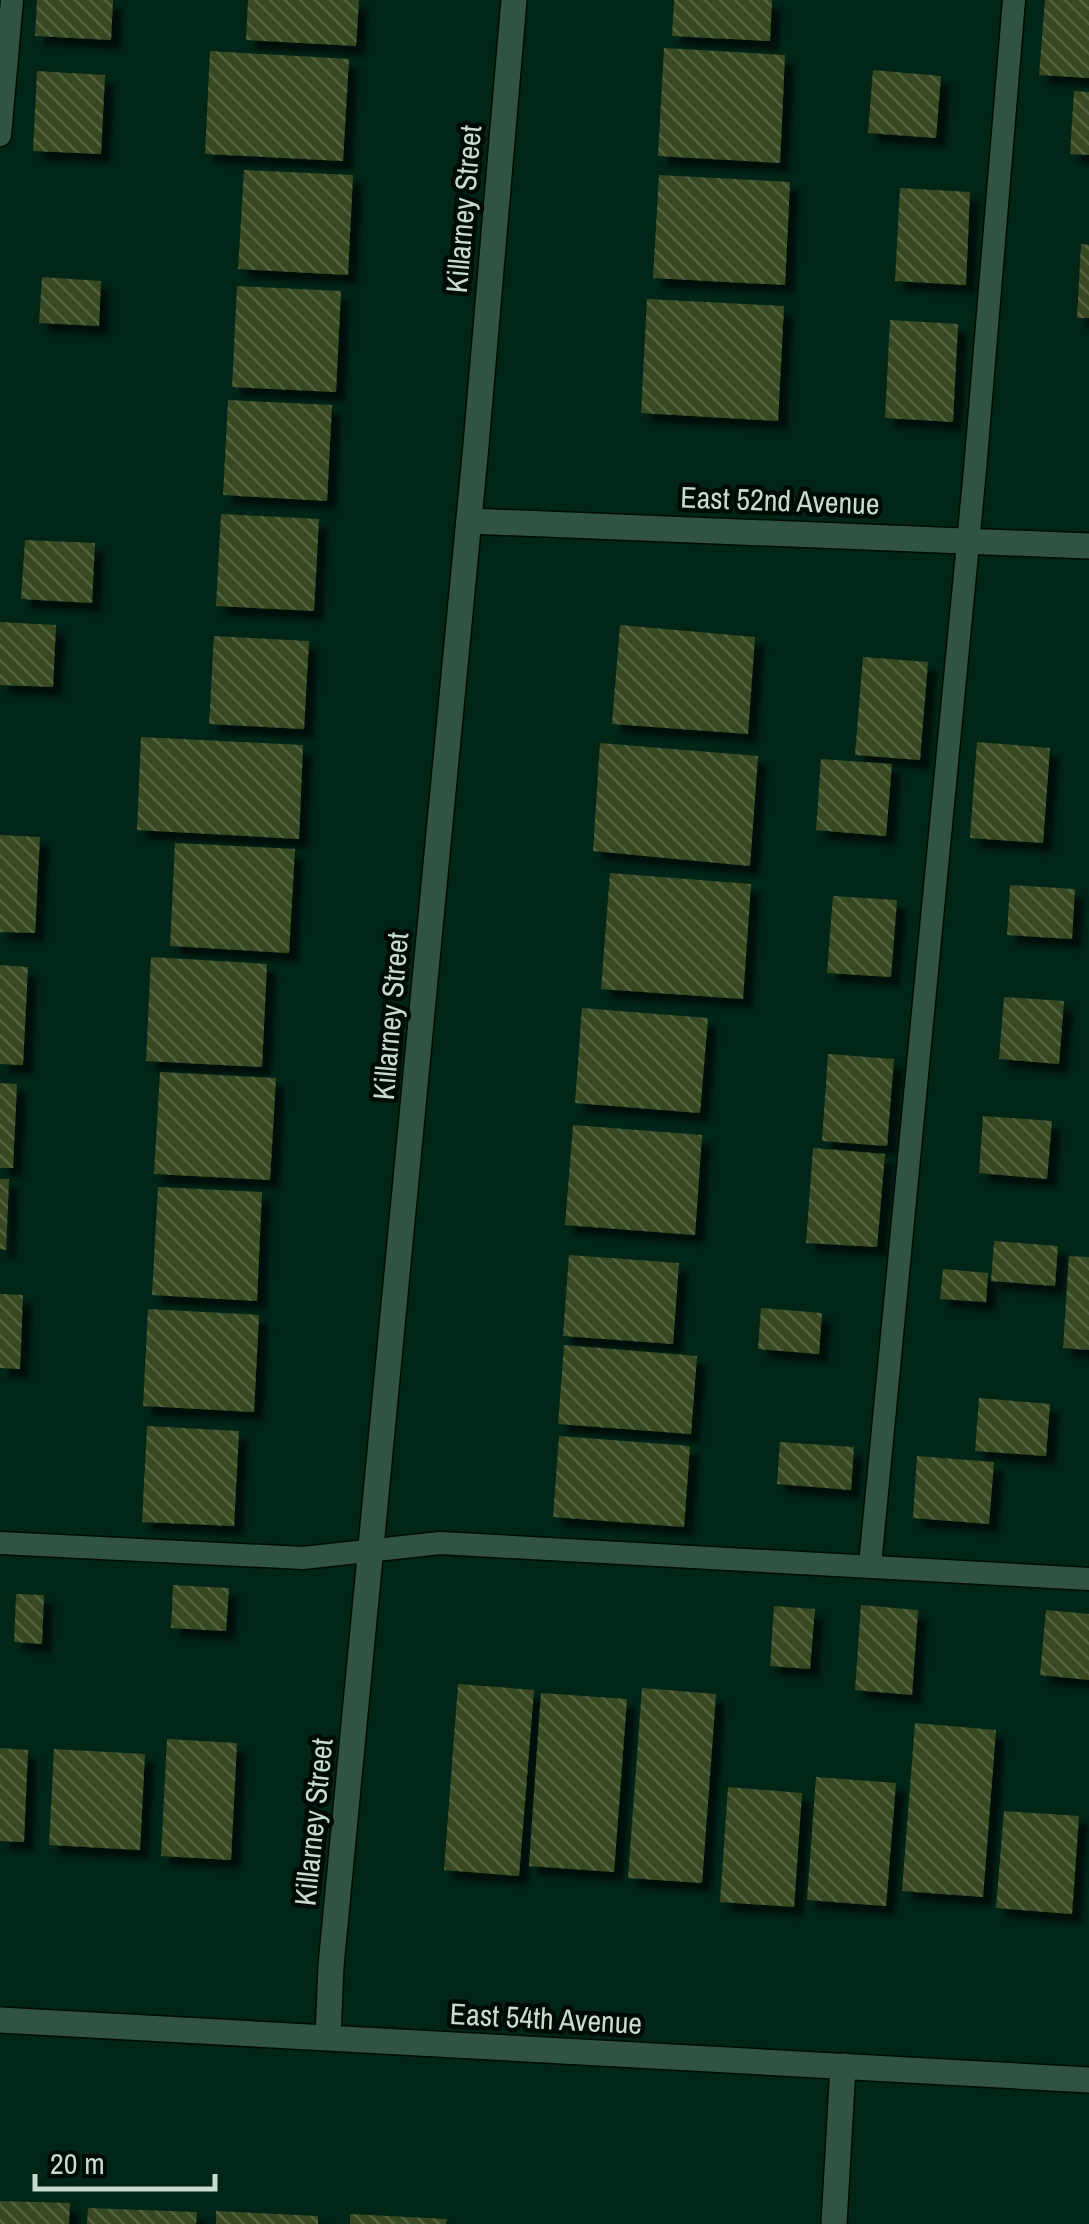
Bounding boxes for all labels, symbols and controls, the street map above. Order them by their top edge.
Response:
street label: Killarney Street [436,123,490,295]
street label: East 52nd Avenue [680,477,880,523]
street label: Killarney Street [363,930,417,1102]
street label: Killarney Street [284,1736,342,1908]
street label: East 54th Avenue [449,1993,643,2043]
scale bar [35,2129,215,2191]
text: 20 m [50,2143,105,2183]

